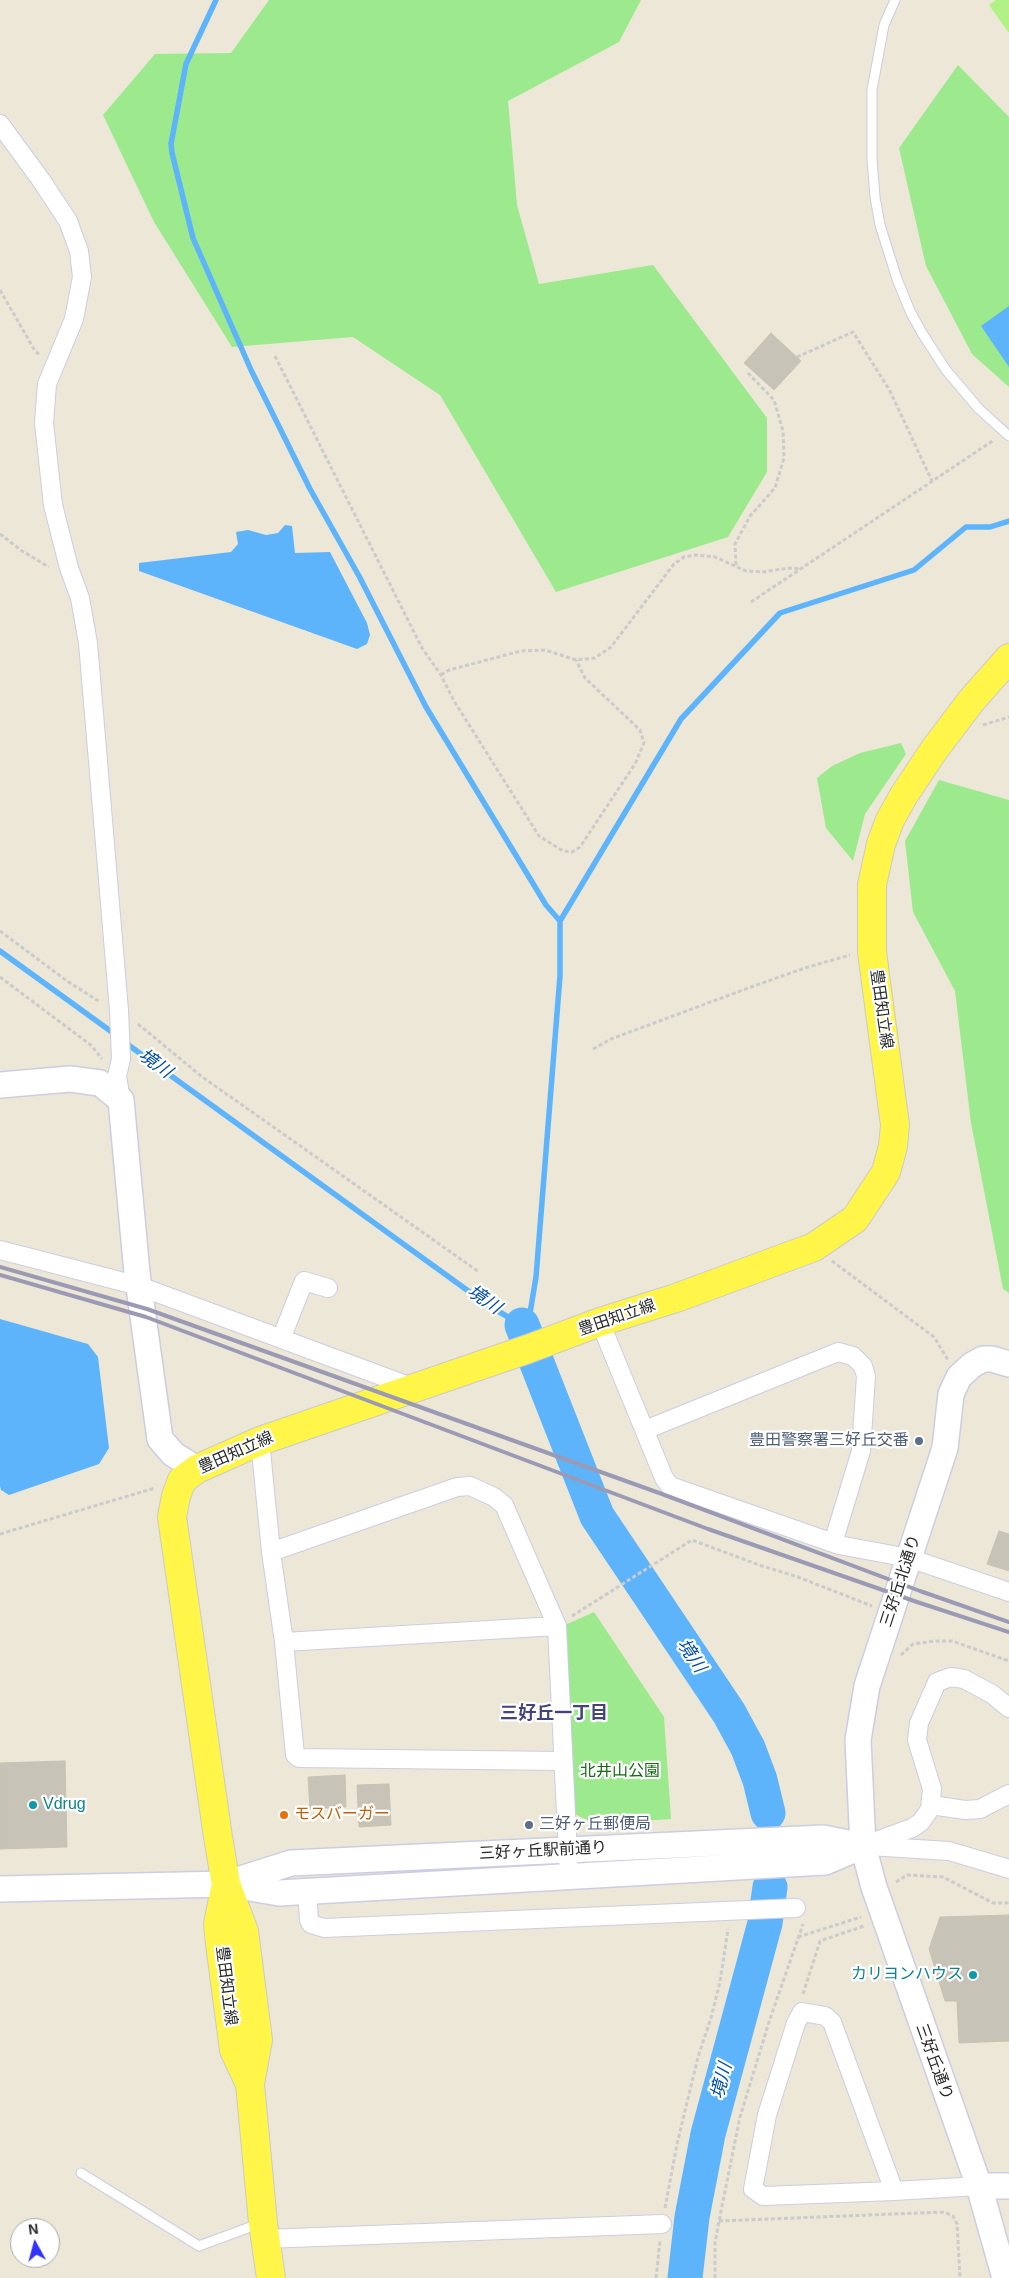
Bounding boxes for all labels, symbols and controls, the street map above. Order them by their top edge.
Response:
street label: 豊田知立線 [866,968,896,1050]
water label: 境川 [134,1045,176,1083]
water label: 境川 [463,1281,505,1319]
street label: 豊田知立線 [576,1296,658,1340]
street label: 豊田知立線 [196,1428,276,1478]
place label: 豊田警察署三好丘交番 [749,1431,909,1451]
marker: 豊田警察署三好丘交番 [913,1435,925,1447]
street label: 三好丘北通り [877,1532,925,1630]
water label: 境川 [672,1635,710,1677]
district label: 三好丘一丁目 [500,1703,608,1725]
park label: 北井山公園 [580,1762,660,1782]
place label: Vdrug [43,1795,86,1815]
marker: Vdrug [27,1799,39,1811]
place label: モスバーガー [294,1805,390,1825]
marker: モスバーガー [278,1809,290,1821]
place label: 三好ヶ丘郵便局 [539,1815,651,1835]
marker: 三好ヶ丘郵便局 [523,1819,535,1831]
street label: 三好ヶ丘駅前通り [479,1838,607,1864]
street label: 豊田知立線 [212,1945,240,2027]
place label: カリヨンハウス [851,1965,963,1985]
marker: カリヨンハウス [967,1969,979,1981]
street label: 三好丘通り [911,2021,957,2103]
water label: 境川 [707,2061,737,2101]
north arrow [10,2218,60,2268]
text: N [27,2221,39,2238]

